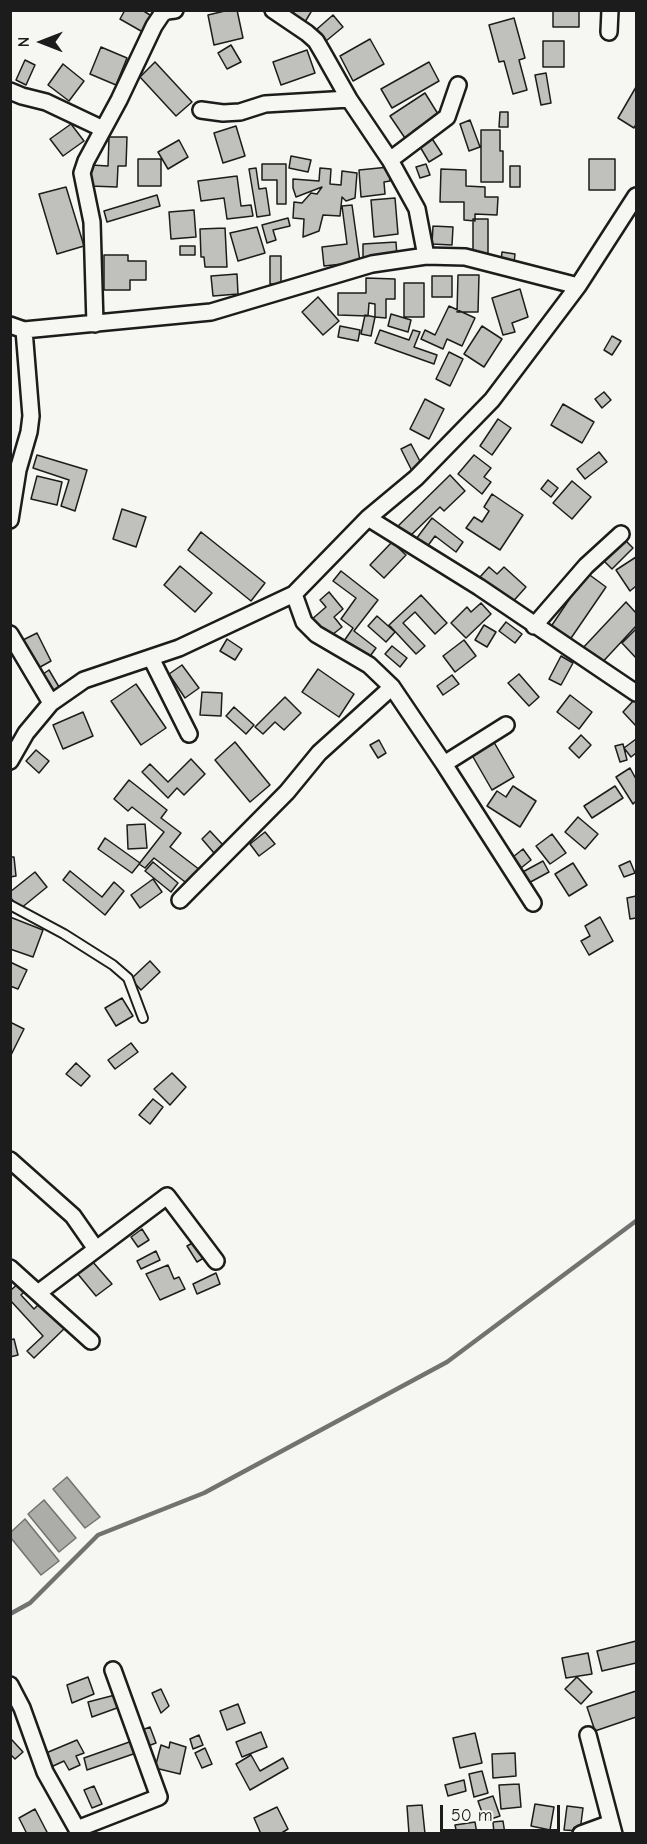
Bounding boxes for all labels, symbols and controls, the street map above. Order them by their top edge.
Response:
north arrow [12,12,72,72]
text: N [15,37,33,47]
scale bar [443,1793,563,1831]
text: 50 m [451,1805,493,1826]

